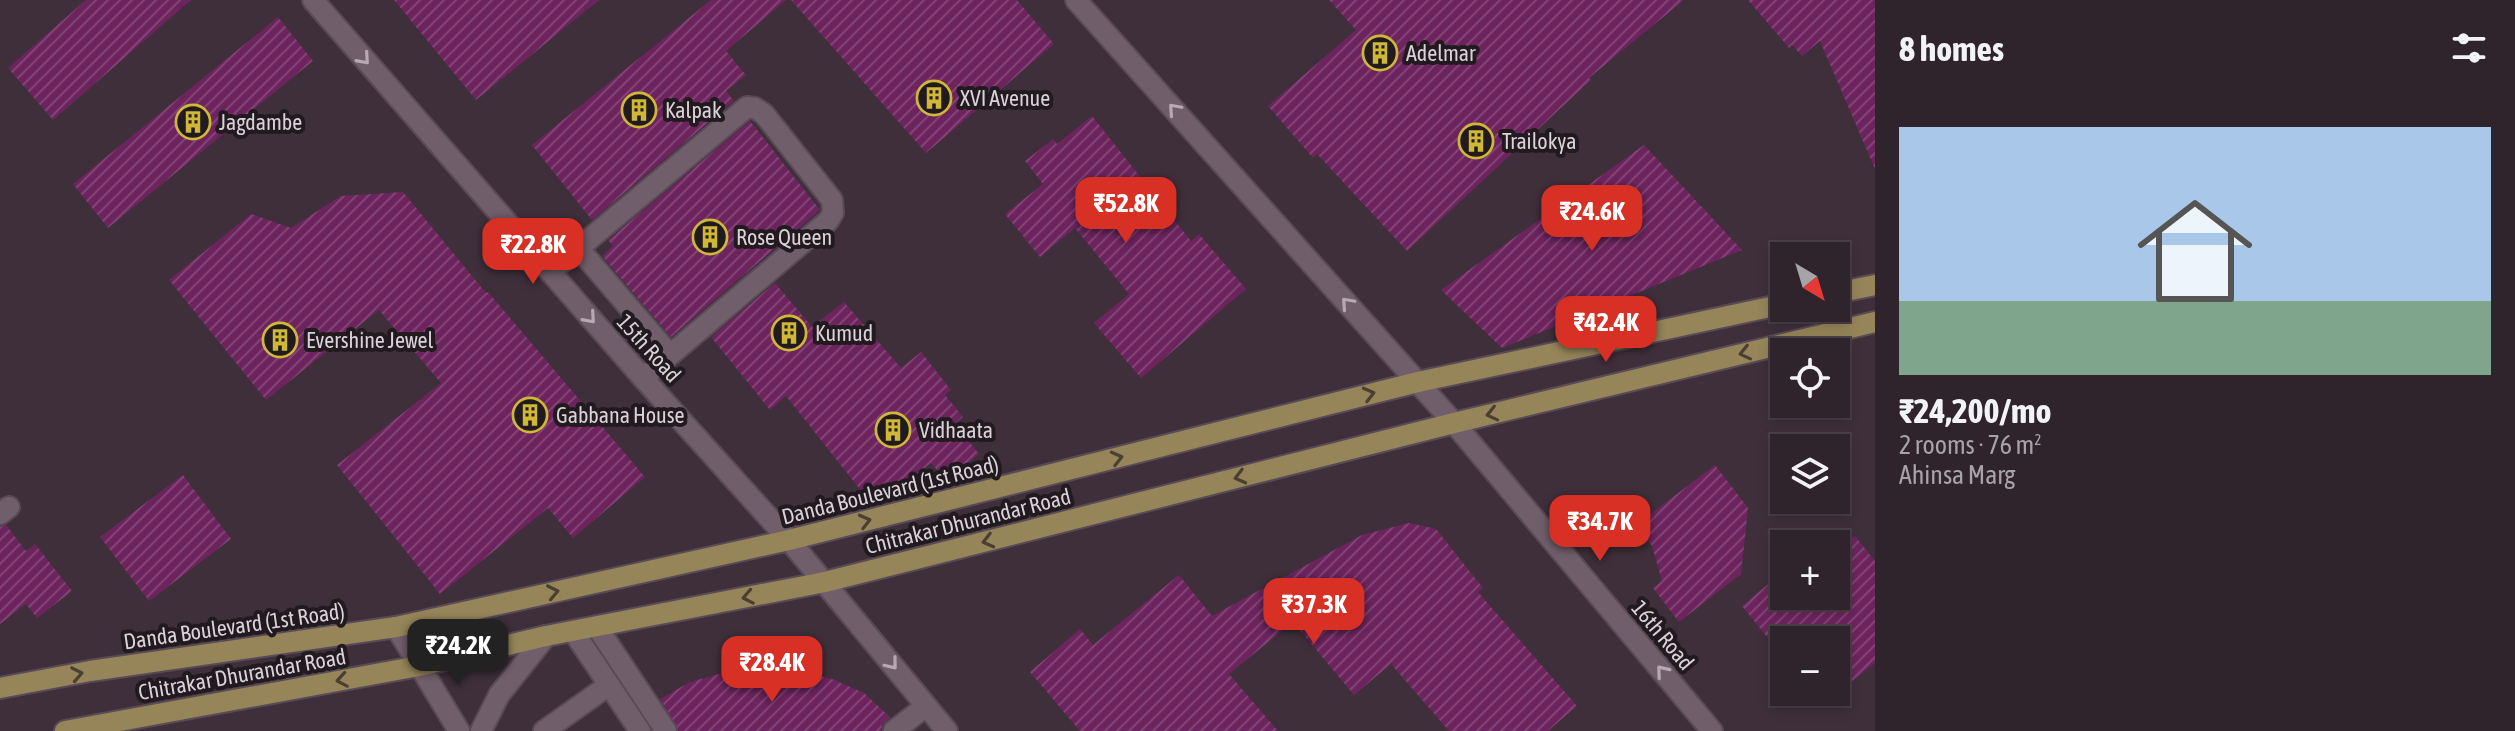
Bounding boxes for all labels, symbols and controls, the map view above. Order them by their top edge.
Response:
icon: filters [2447,26,2491,70]
text: 8 homes [1899,29,2004,68]
building icon: Adelmar [1361,34,1399,72]
place label: Adelmar [1406,40,1476,66]
one-way arrow [354,49,369,64]
building icon: XVI Avenue [915,79,953,117]
place label: XVI Avenue [960,85,1050,111]
building icon: Kalpak [620,91,658,129]
place label: Kalpak [665,97,722,123]
building icon: Jagdambe [174,103,212,141]
one-way arrow [1169,104,1183,119]
place label: Jagdambe [219,109,302,135]
building icon: Trailokya [1457,122,1495,160]
place label: Trailokya [1502,128,1576,154]
pin: ₹52.8K [1061,177,1191,245]
icon: home [2123,179,2267,323]
pin: ₹24.6K [1527,185,1657,253]
text: ₹52.8K [1093,188,1159,218]
text: ₹24.6K [1559,196,1625,226]
pin: ₹22.8K [468,218,598,286]
building icon: Rose Queen [691,218,729,256]
place label: Rose Queen [736,224,832,250]
text: ₹22.8K [500,229,566,259]
north arrow [1770,242,1850,322]
map controls [1770,242,1850,706]
pin: ₹42.4K [1541,296,1671,364]
one-way arrow [1343,297,1357,312]
text: ₹42.4K [1573,307,1639,337]
one-way arrow [581,308,595,323]
street label: 15th Road [612,309,686,387]
building icon: Kumud [770,314,808,352]
place label: Kumud [815,320,873,346]
building icon: Evershine Jewel [261,321,299,359]
place label: Evershine Jewel [306,327,434,353]
button: locate [1770,338,1850,418]
one-way arrow [1738,344,1752,361]
one-way arrow [1362,387,1376,404]
text: ₹24,200/mo [1899,391,2052,430]
building icon: Gabbana House [511,396,549,434]
place label: Gabbana House [556,402,684,428]
one-way arrow [1485,405,1499,422]
building icon: Vidhaata [874,411,912,449]
place label: Vidhaata [919,417,993,443]
text: 2 rooms · 76 m² [1899,430,2041,460]
button: layers [1770,434,1850,514]
street label: Danda Boulevard (1st Road) [779,450,1001,530]
one-way arrow [1110,450,1124,467]
text: Ahinsa Marg [1899,460,2015,490]
one-way arrow [1233,468,1247,485]
street label: Chitrakar Dhurandar Road [863,483,1073,559]
pin: ₹34.7K [1535,495,1665,563]
text: ₹34.7K [1567,506,1633,536]
one-way arrow [858,514,871,531]
button: + [1770,530,1850,610]
one-way arrow [981,531,995,548]
pin: ₹37.3K [1249,578,1379,646]
one-way arrow [546,584,560,601]
one-way arrow [742,588,755,605]
text: ₹37.3K [1281,589,1347,619]
street label: 16th Road [1626,595,1700,675]
street label: Danda Boulevard (1st Road) [122,598,346,654]
pin: ₹24.2K [393,619,523,687]
button: − [1770,626,1850,706]
text: ₹24.2K [425,630,491,660]
pin: ₹28.4K [707,636,837,704]
street label: Chitrakar Dhurandar Road [136,643,348,705]
text: ₹28.4K [739,647,805,677]
one-way arrow [882,655,897,669]
one-way arrow [70,666,83,683]
one-way arrow [1657,666,1672,680]
one-way arrow [335,671,349,688]

